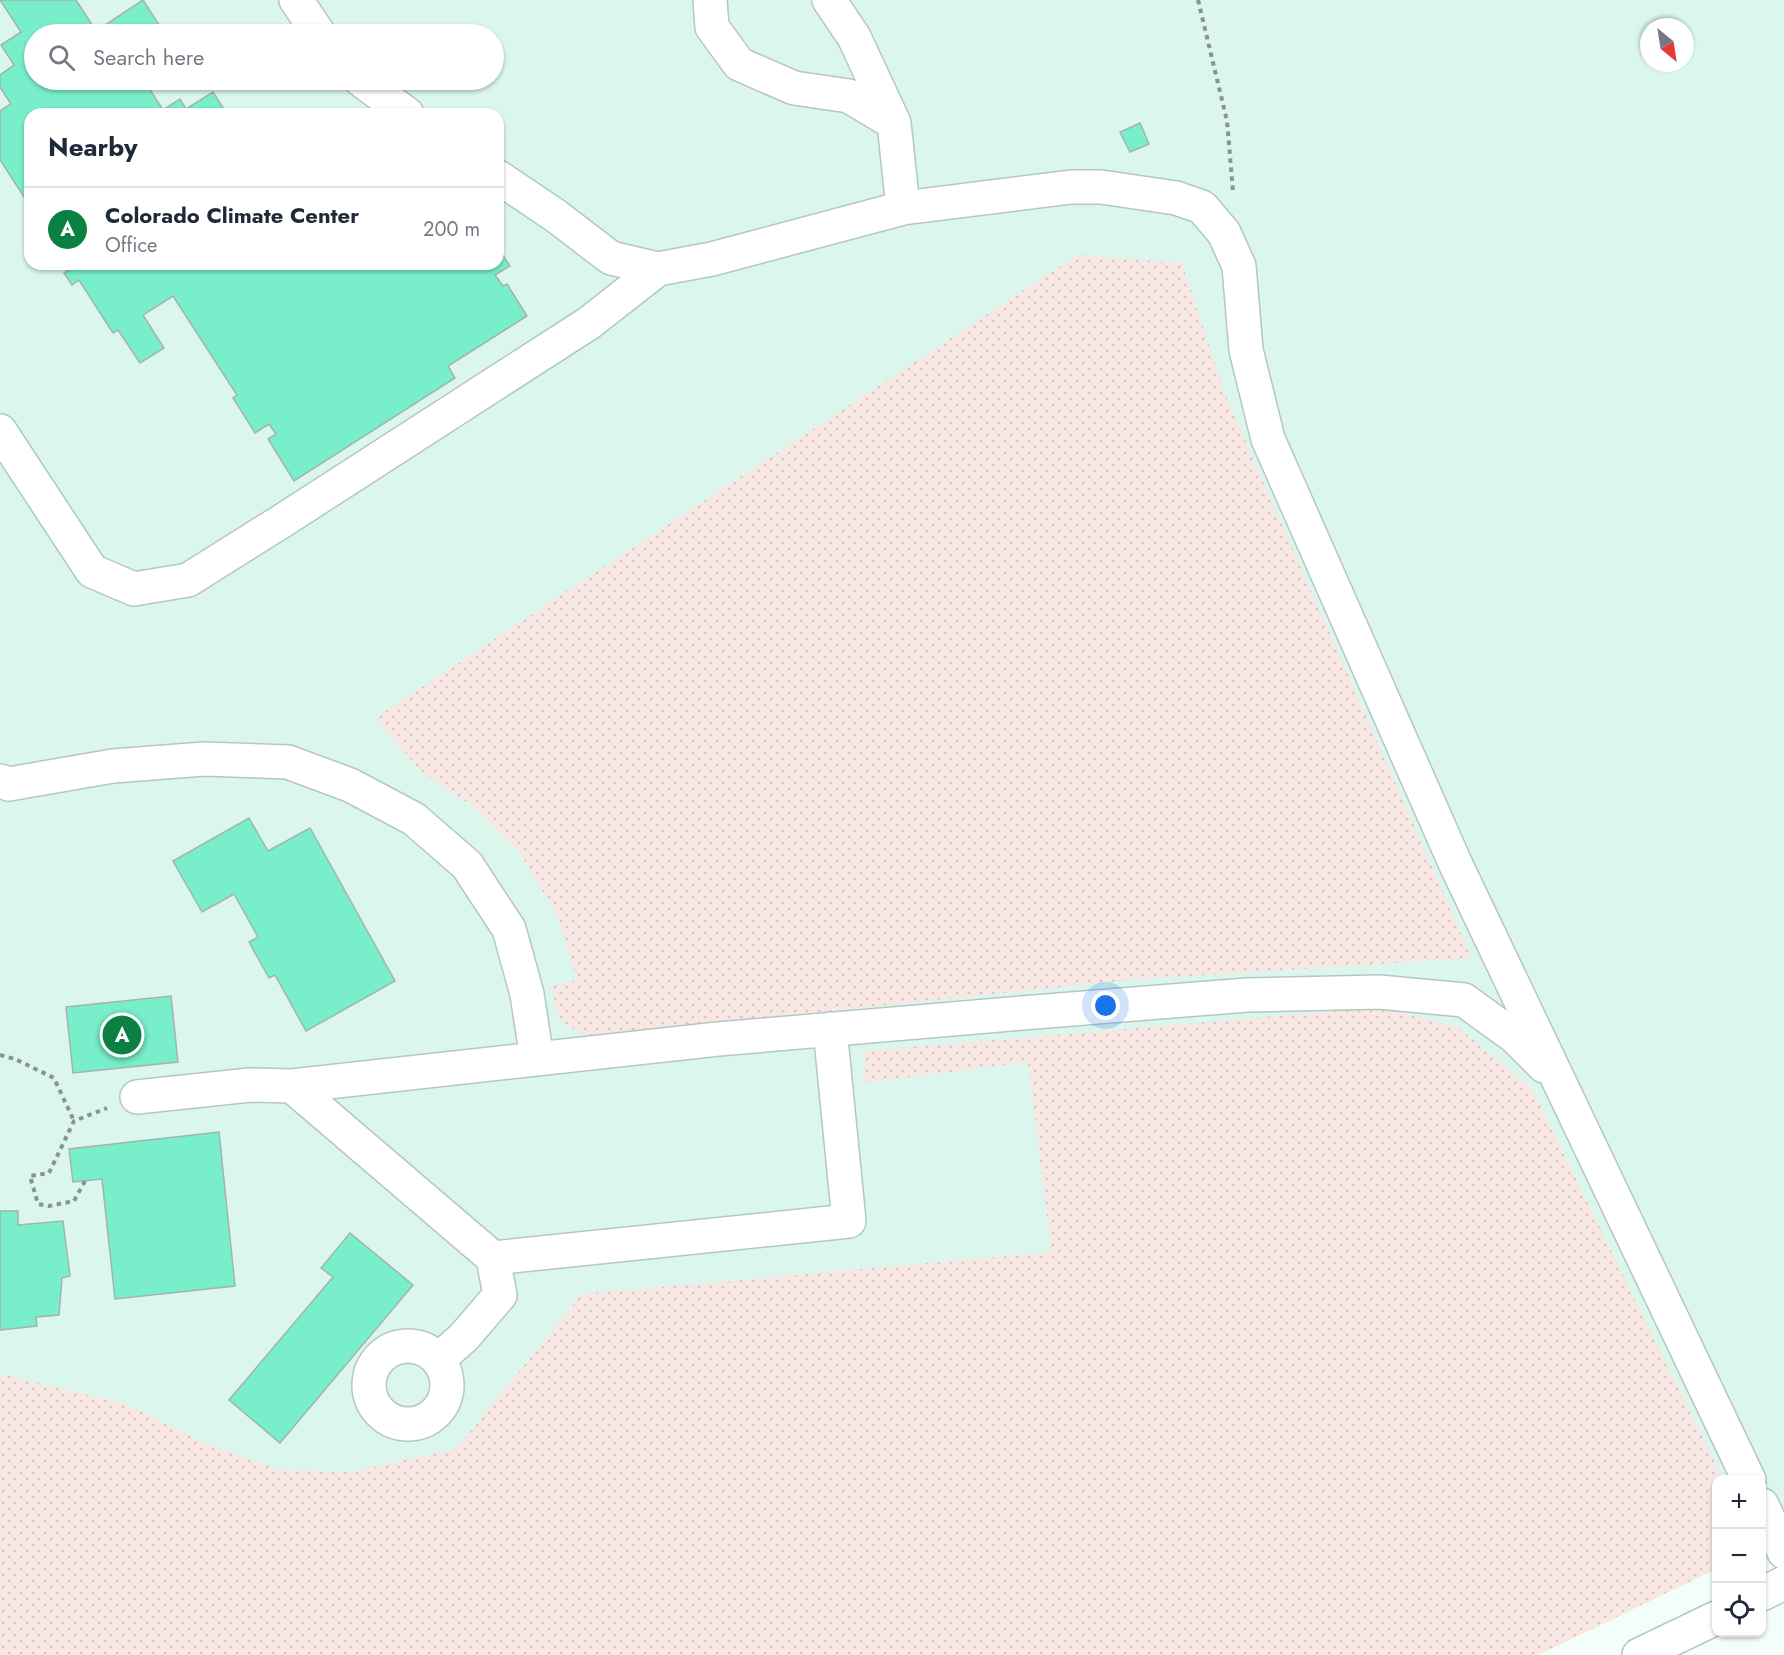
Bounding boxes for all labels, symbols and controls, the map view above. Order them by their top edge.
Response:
north arrow [1640,18,1694,72]
search box [24,24,504,90]
icon: search [45,41,78,74]
text: Search here [93,41,204,73]
text: Nearby [48,128,137,166]
text: Colorado Climate Center [105,199,359,231]
text: A [60,215,75,244]
text: 200 m [423,215,480,244]
text: Office [105,231,157,260]
your location [1091,991,1120,1020]
pin: A [102,1012,142,1058]
map controls [1712,1475,1766,1637]
button: + [1712,1475,1766,1529]
button: − [1712,1529,1766,1583]
button: locate [1712,1583,1766,1637]

